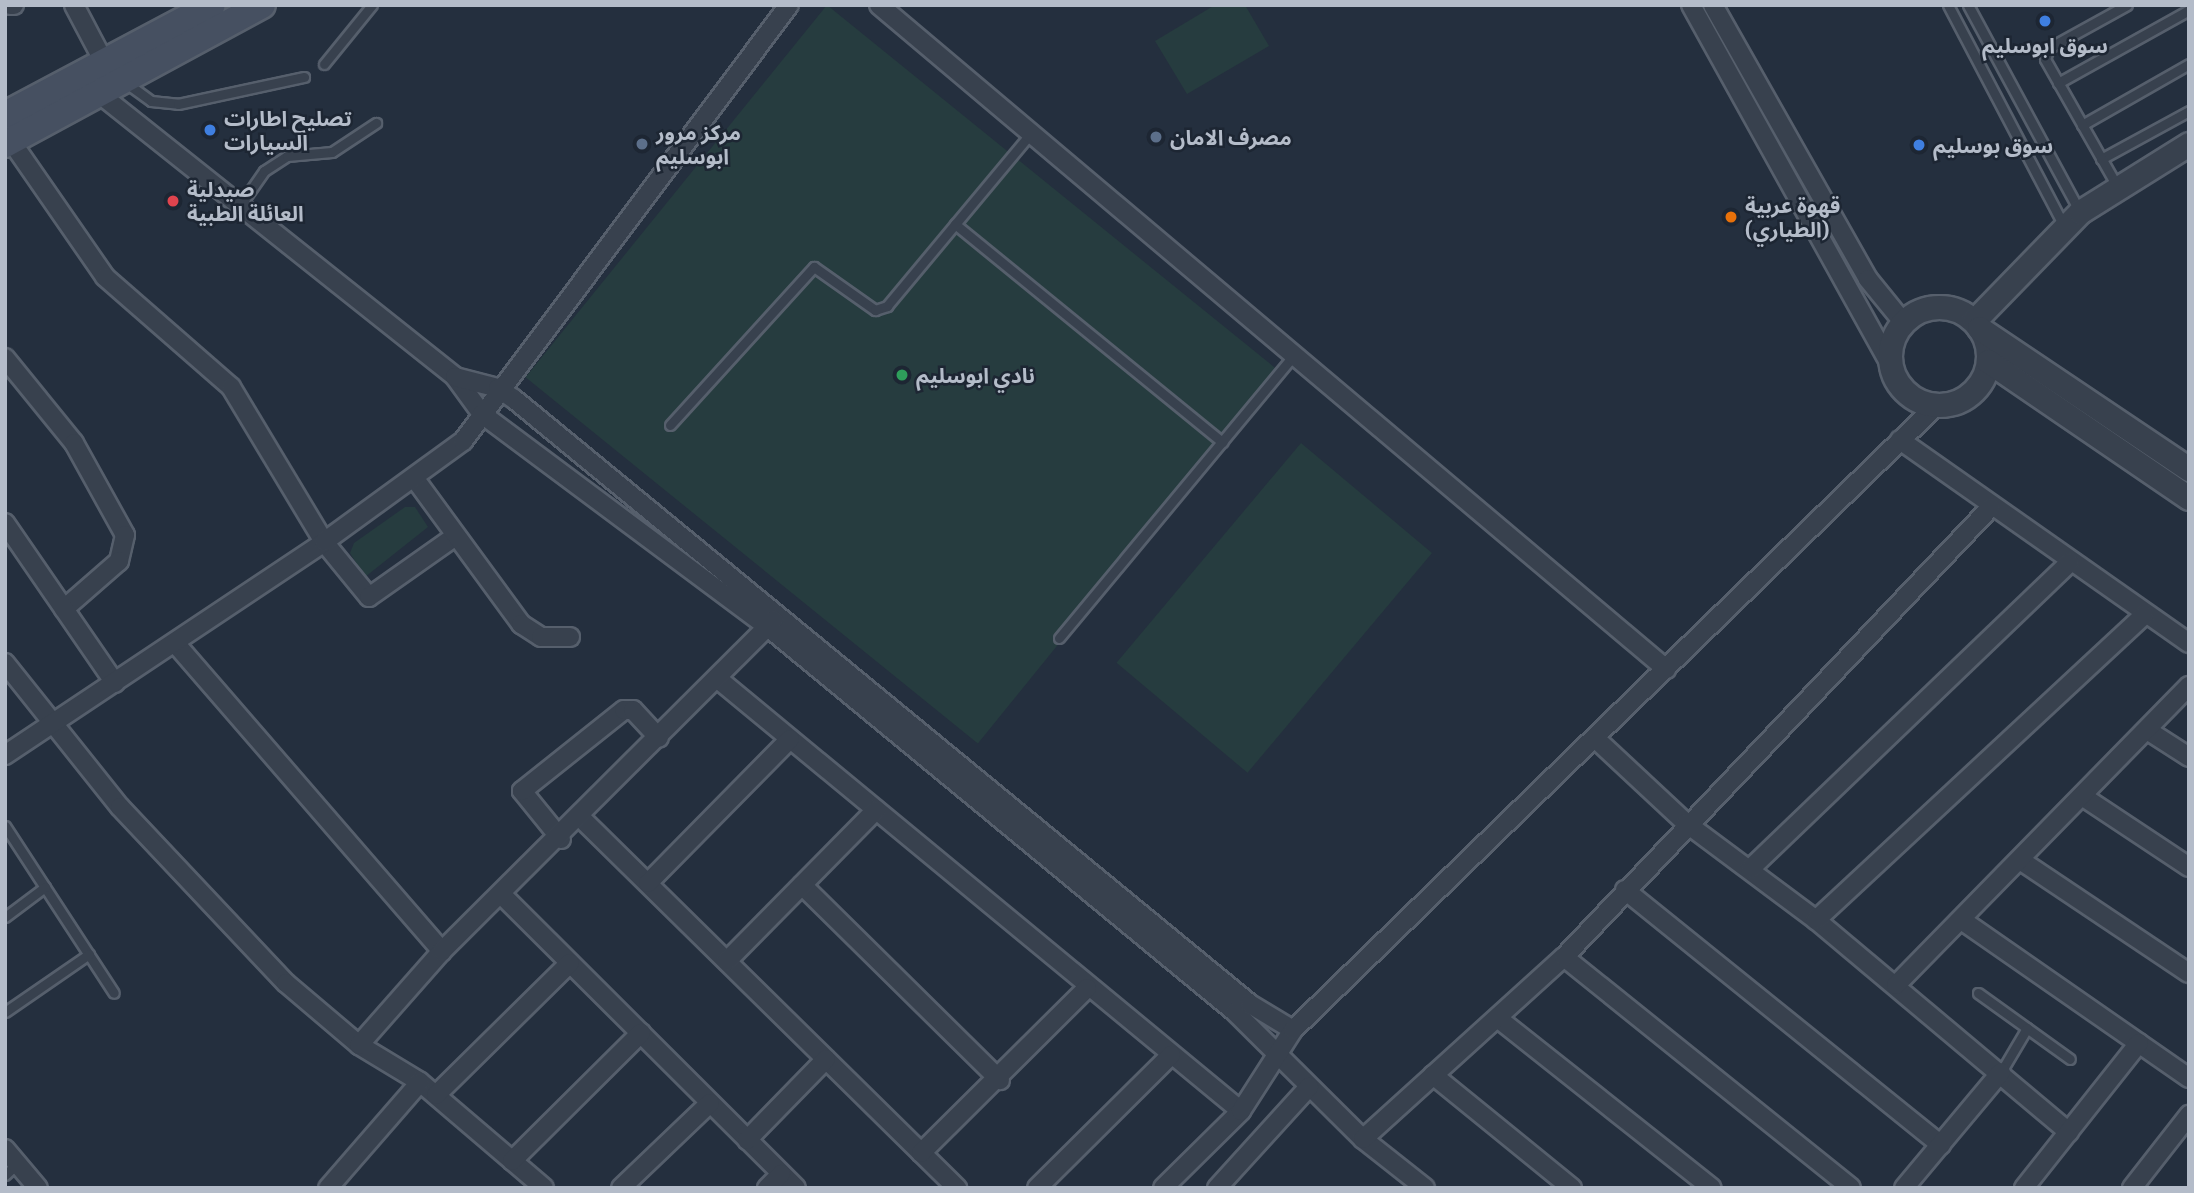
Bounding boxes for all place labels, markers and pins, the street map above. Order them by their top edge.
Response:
marker: سوق ابوسليم [2037,13,2053,29]
place label: سوق ابوسليم [1982,32,2108,58]
place label: تصليح اطارات السيارات [224,105,352,155]
place label: مركز مرور ابوسليم [656,119,741,169]
marker: تصليح اطارات السيارات [202,122,218,138]
place label: مصرف الامان [1170,124,1292,150]
marker: مصرف الامان [1148,129,1164,145]
place label: سوق بوسليم [1933,132,2053,158]
marker: مركز مرور ابوسليم [634,136,650,152]
marker: سوق بوسليم [1911,137,1927,153]
place label: صيدلية العائلة الطبية [187,176,304,226]
place label: قهوة عربية (الطياري) [1745,192,1840,242]
marker: صيدلية العائلة الطبية [165,193,181,209]
marker: قهوة عربية (الطياري) [1723,209,1739,225]
place label: نادي ابوسليم [916,362,1035,388]
marker: نادي ابوسليم [894,367,910,383]

